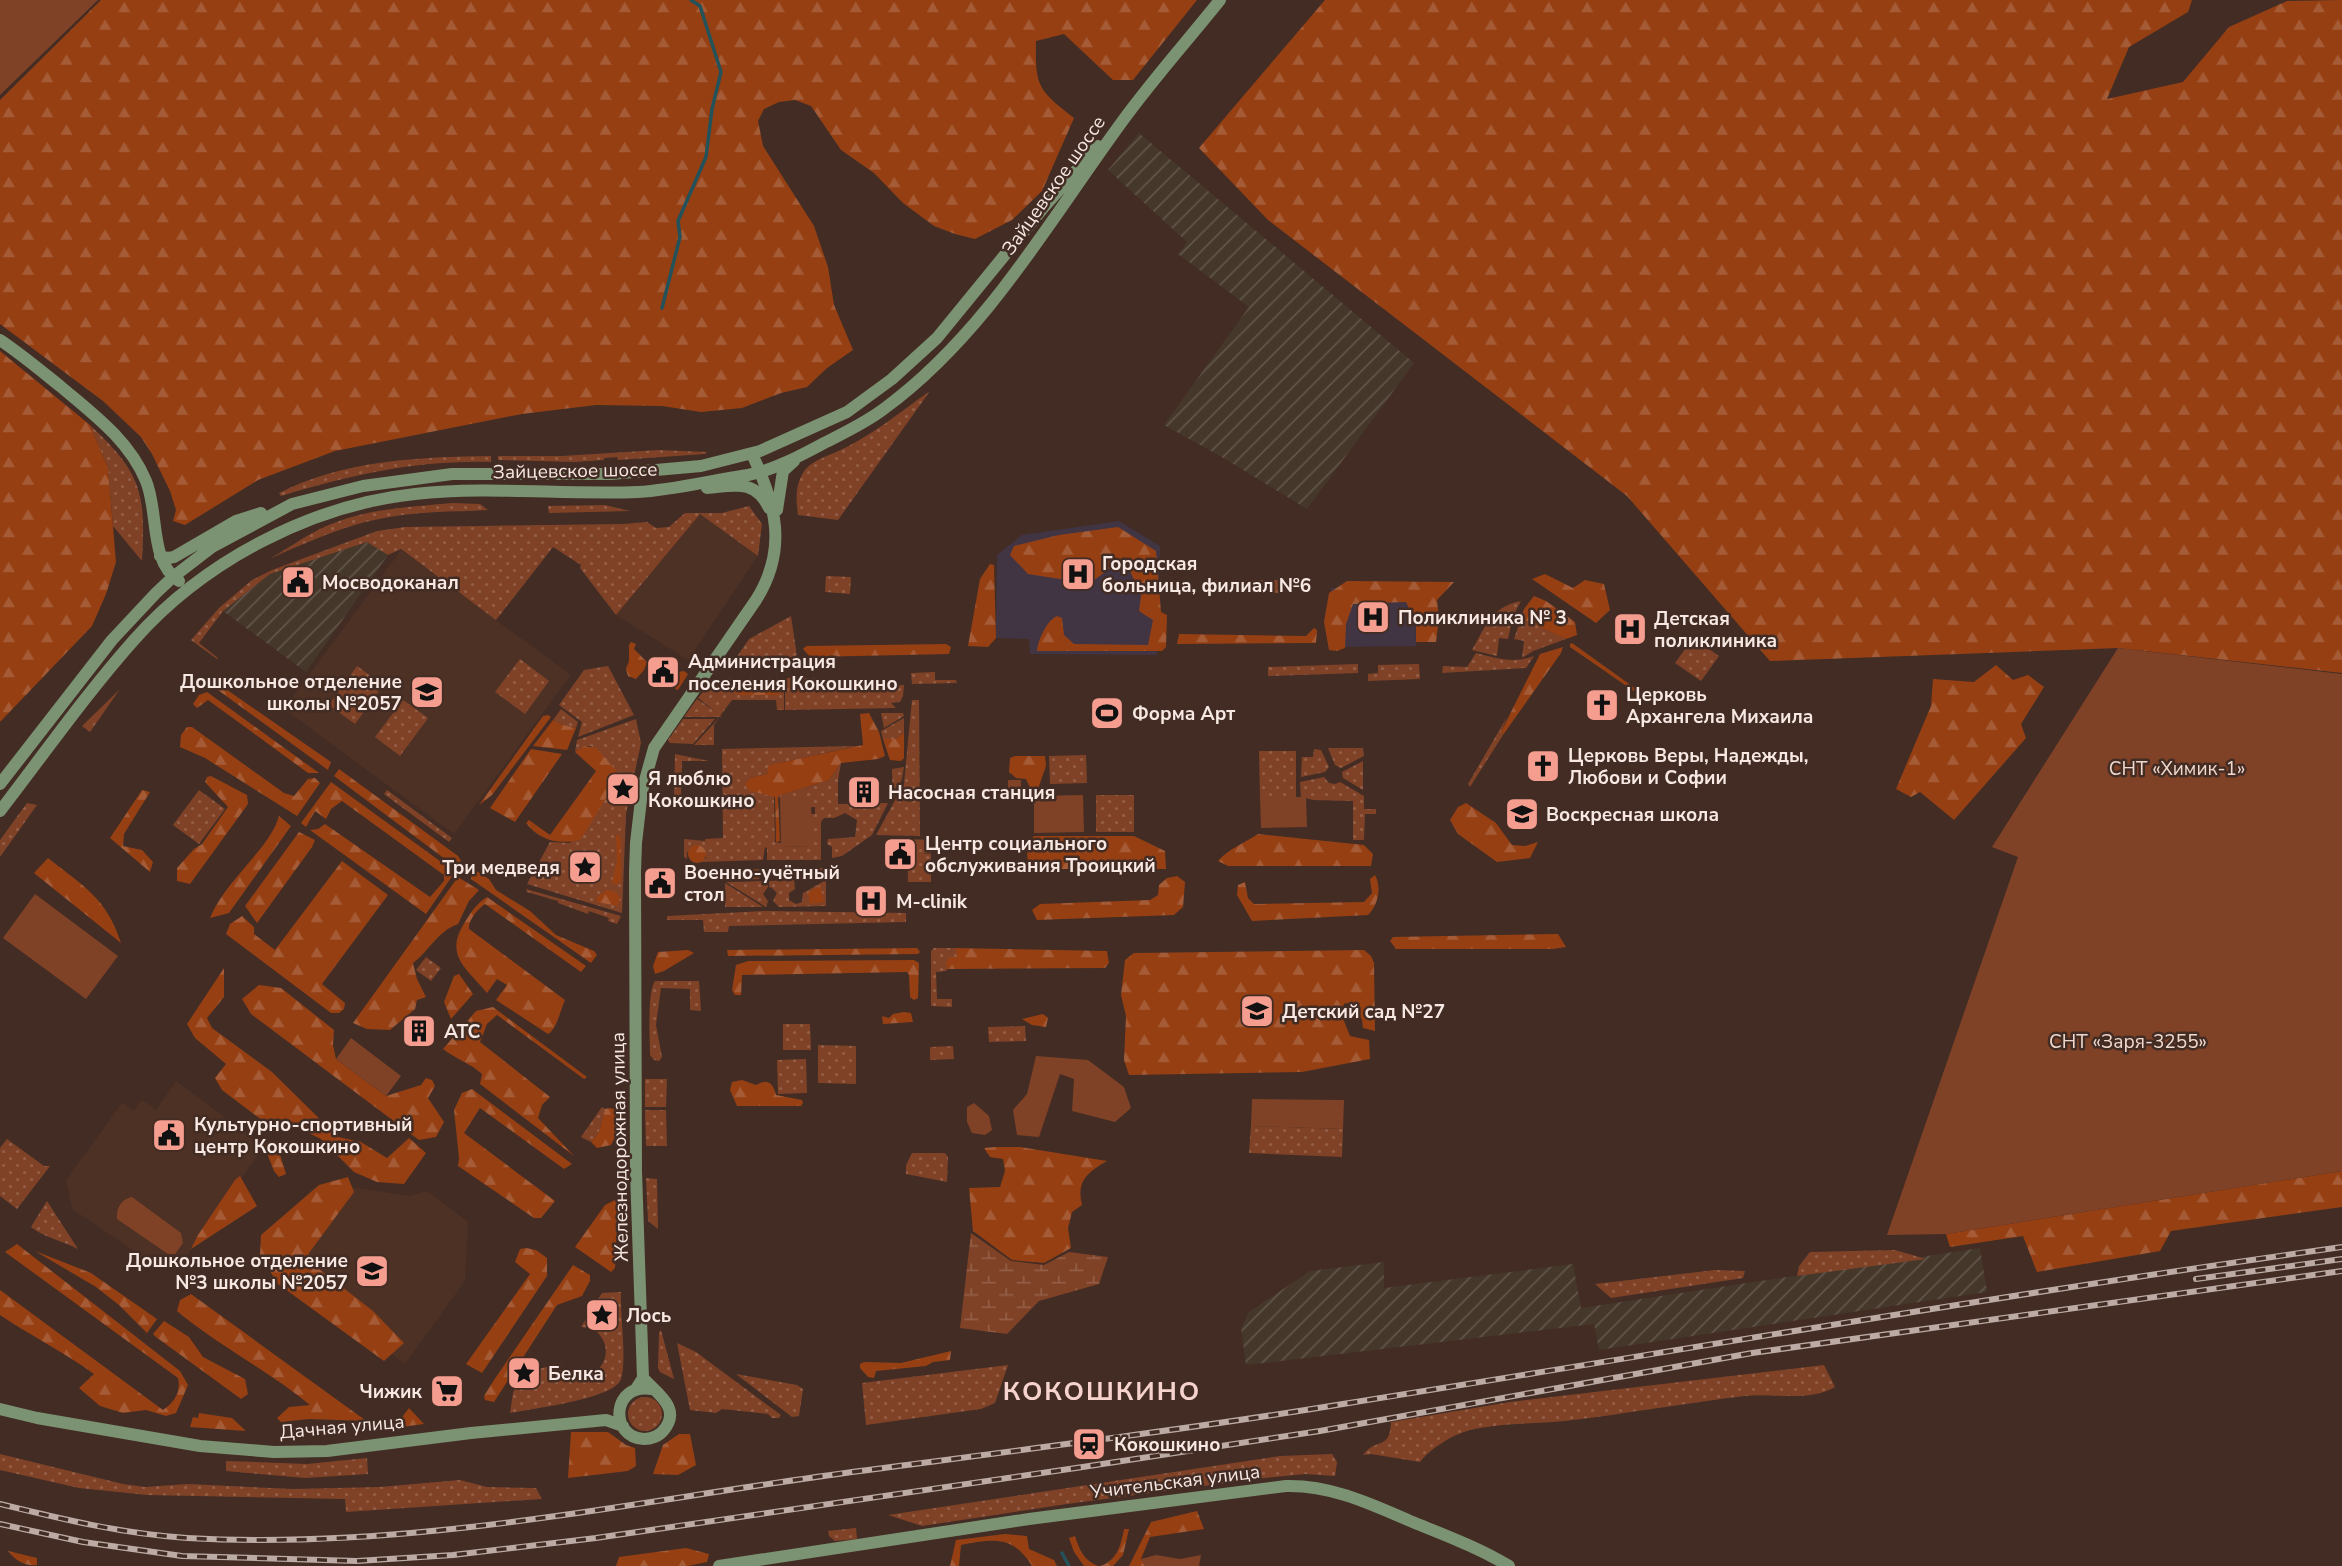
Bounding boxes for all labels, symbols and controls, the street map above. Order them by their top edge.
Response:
street label: Зайцевское шоссе [996,111,1112,260]
street label: Зайцевское шоссе [492,457,658,485]
place label: Городская больница, филиал №6 [1102,551,1311,599]
hospital icon: Городская больница, филиал №6 [1059,555,1097,593]
public building icon: Мосводоканал [279,563,317,601]
place label: Мосводоканал [322,570,459,596]
hospital icon: Поликлиника № 3 [1354,598,1392,636]
place label: Поликлиника № 3 [1398,605,1567,631]
place label: Детская поликлиника [1654,606,1777,654]
hospital icon: Детская поликлиника [1611,610,1649,648]
place label: Администрация поселения Кокошкино [688,649,898,697]
public building icon: Администрация поселения Кокошкино [644,653,682,691]
place label: Дошкольное отделение школы №2057 [180,669,402,717]
school or university icon: Дошкольное отделение школы №2057 [408,673,446,711]
place label: Церковь Архангела Михаила [1626,682,1813,730]
church icon: Церковь Архангела Михаила [1583,686,1621,724]
sports icon: Форма Арт [1088,694,1126,732]
place label: Форма Арт [1132,701,1235,727]
place label: Церковь Веры, Надежды, Любови и Софии [1568,743,1808,791]
church icon: Церковь Веры, Надежды, Любови и Софии [1524,747,1562,785]
park label: СНТ «Химик-1» [2109,756,2245,782]
place label: Я люблю Кокошкино [648,766,754,814]
place icon: Я люблю Кокошкино [604,770,642,808]
building icon: Насосная станция [845,773,883,811]
place label: Насосная станция [888,780,1055,806]
school or university icon: Воскресная школа [1503,795,1541,833]
place label: Воскресная школа [1546,802,1719,828]
place label: Центр социального обслуживания Троицкий [925,831,1156,879]
public building icon: Центр социального обслуживания Троицкий [881,835,919,873]
place icon: Три медведя [566,848,604,886]
place label: Три медведя [442,855,560,881]
place label: Военно-учётный стол [684,860,840,908]
public building icon: Военно-учётный стол [641,864,679,902]
hospital icon: M-clinik [852,882,890,920]
place label: M-clinik [896,889,968,915]
school or university icon: Детский сад №27 [1238,992,1276,1030]
place label: Детский сад №27 [1282,999,1445,1025]
building icon: АТС [400,1012,438,1050]
place label: АТС [444,1019,481,1045]
park label: СНТ «Заря-3255» [2049,1029,2207,1055]
street label: Железнодорожная улица [605,1032,635,1262]
place label: Культурно-спортивный центр Кокошкино [194,1112,413,1160]
public building icon: Культурно-спортивный центр Кокошкино [150,1116,188,1154]
place label: Дошкольное отделение №3 школы №2057 [126,1248,348,1296]
school or university icon: Дошкольное отделение №3 школы №2057 [353,1252,391,1290]
place icon: Лось [583,1296,621,1334]
place label: Лось [626,1303,671,1329]
place icon: Белка [505,1354,543,1392]
place label: Белка [548,1361,604,1387]
supermarket icon: Чижик [428,1372,466,1410]
district label: КОКОШКИНО [1003,1374,1201,1409]
place label: Чижик [359,1379,422,1405]
street label: Дачная улица [279,1409,405,1445]
station icon: Кокошкино [1070,1425,1108,1463]
place label: Кокошкино [1114,1432,1220,1458]
street label: Учительская улица [1088,1459,1262,1505]

